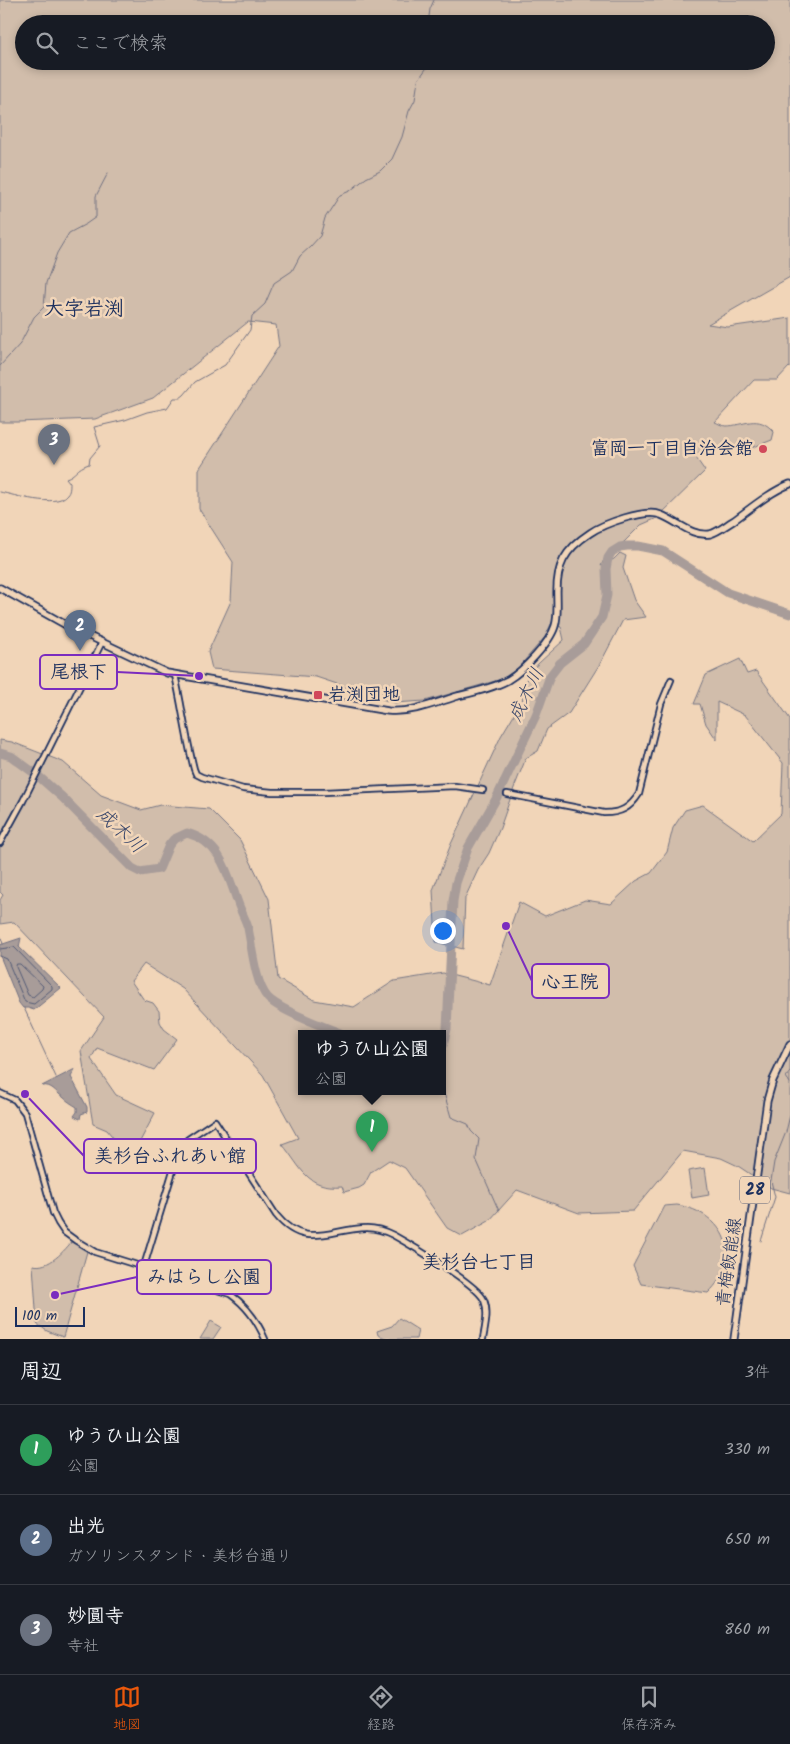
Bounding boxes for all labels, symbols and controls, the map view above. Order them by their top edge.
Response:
search box [15,15,775,70]
icon: search [33,29,61,57]
text: ここで検索 [73,29,168,59]
district label: 大字岩渕 [44,294,124,326]
pin: 3 [38,424,70,465]
place label: 富岡一丁目自治会館 [591,435,753,464]
marker: 富岡一丁目自治会館 [757,443,769,455]
pin: 2 [64,610,96,651]
callout: 尾根下 [40,655,117,689]
text: 尾根下 [50,658,108,688]
water label: 成木川 [501,663,553,727]
place label: 岩渕団地 [328,681,400,710]
marker: 岩渕団地 [312,689,324,701]
water label: 成木川 [89,801,151,861]
your location [430,918,456,944]
callout: 心王院 [532,964,609,998]
text: 心王院 [541,968,599,998]
popup [298,1030,446,1095]
text: ゆうひ山公園 [315,1035,429,1065]
text: 公園 [315,1067,347,1092]
pin: 1 [356,1111,388,1152]
callout: 美杉台ふれあい館 [84,1139,256,1173]
text: 美杉台ふれあい館 [94,1142,246,1172]
road number: 28 [740,1176,770,1204]
street label: 青梅飯能線 [709,1215,751,1309]
district label: 美杉台七丁目 [422,1248,536,1278]
callout: みはらし公園 [137,1260,271,1294]
text: みはらし公園 [147,1263,261,1293]
scale bar [15,1304,85,1327]
text: 100 m [22,1305,57,1327]
text: 周辺 [20,1356,62,1389]
text: 3件 [745,1360,770,1385]
text: ゆうひ山公園 [67,1422,181,1452]
text: 1 [34,1437,38,1462]
text: 330 m [725,1437,770,1462]
text: 公園 [67,1454,99,1479]
text: 出光 [67,1512,105,1542]
text: 2 [31,1527,41,1552]
text: 650 m [725,1527,770,1552]
text: ガソリンスタンド · 美杉台通り [67,1544,292,1569]
text: 妙圓寺 [67,1602,124,1632]
text: 3 [32,1617,40,1642]
text: 860 m [724,1617,770,1642]
text: 寺社 [67,1634,99,1659]
tab: 地図 [113,1683,141,1736]
tab: 経路 [367,1683,395,1736]
tab: 保存済み [621,1683,677,1736]

